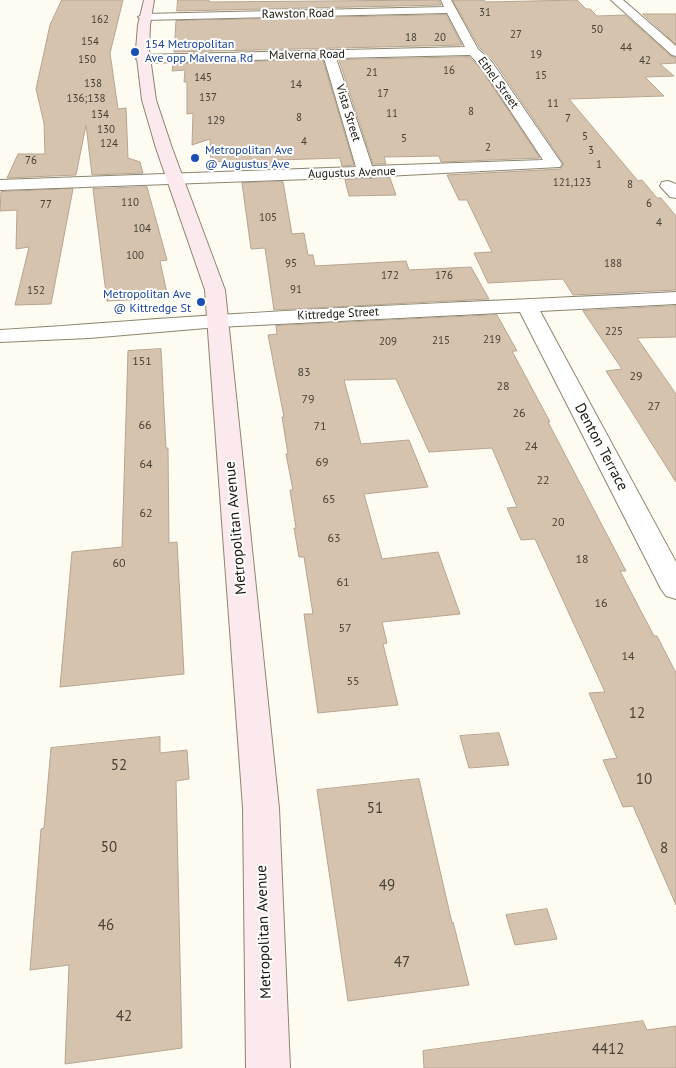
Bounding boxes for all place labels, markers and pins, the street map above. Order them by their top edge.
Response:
place label: 154 Metropolitan Ave opp Malverna Rd [145,38,253,66]
marker: 154 Metropolitan Ave opp Malverna Rd [129,46,141,58]
place label: Metropolitan Ave @ Augustus Ave [205,144,293,172]
marker: Metropolitan Ave @ Augustus Ave [189,152,201,164]
place label: Metropolitan Ave @ Kittredge St [103,288,191,316]
marker: Metropolitan Ave @ Kittredge St [195,296,207,308]

